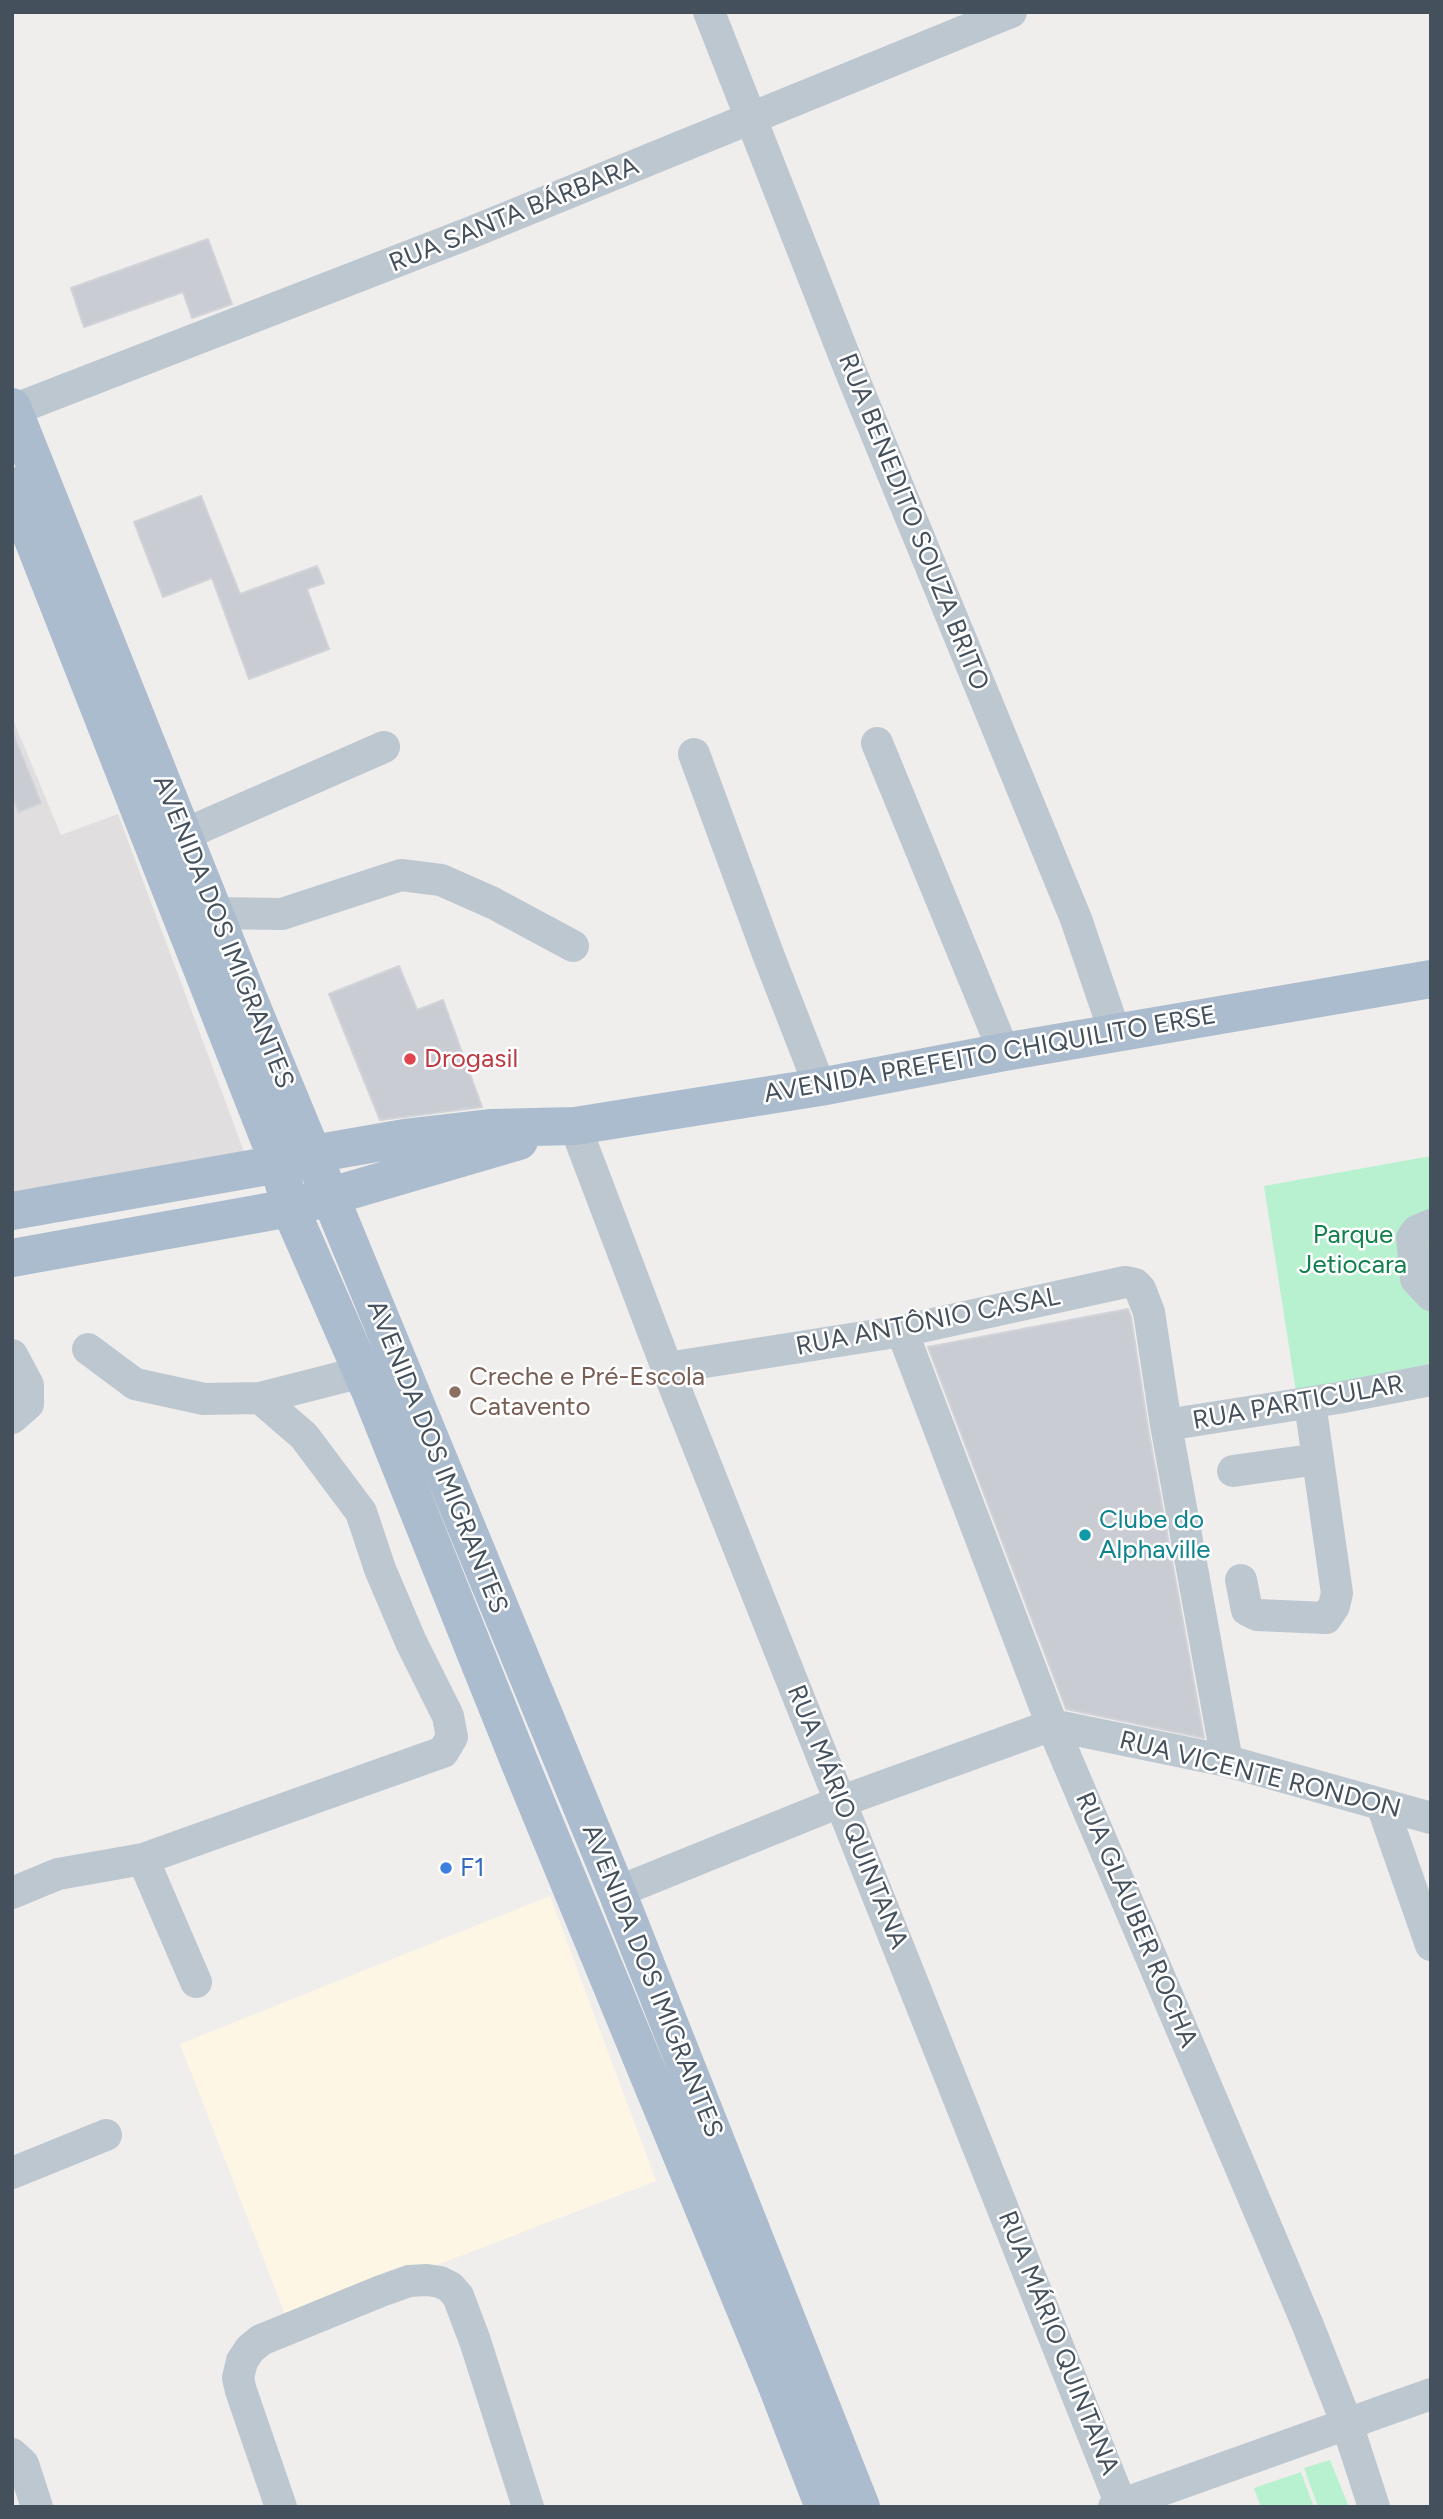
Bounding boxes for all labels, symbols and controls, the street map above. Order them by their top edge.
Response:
street label: RUA SANTA BÁRBARA [385,151,643,279]
street label: RUA BENEDITO SOUZA BRITO [831,349,995,695]
street label: AVENIDA DOS IMIGRANTES [146,771,300,1093]
street label: AVENIDA PREFEITO CHIQUILITO ERSE [761,1000,1219,1110]
place label: Drogasil [424,1043,518,1075]
marker: Drogasil [402,1051,418,1067]
park label: Parque Jetiocara [1299,1219,1407,1280]
street label: RUA ANTÔNIO CASAL [793,1281,1063,1363]
street label: AVENIDA DOS IMIGRANTES [360,1296,514,1618]
place label: Creche e Pré-Escola Catavento [469,1361,705,1422]
street label: RUA PARTICULAR [1190,1369,1406,1437]
marker: Creche e Pré-Escola Catavento [447,1384,463,1400]
place label: Clube do Alphaville [1099,1504,1210,1566]
marker: Clube do Alphaville [1077,1527,1093,1543]
street label: RUA MÁRIO QUINTANA [780,1680,914,1954]
street label: RUA VICENTE RONDON [1116,1725,1404,1825]
street label: RUA GLÁUBER ROCHA [1068,1788,1204,2052]
street label: AVENIDA DOS IMIGRANTES [575,1820,729,2142]
place label: F1 [460,1852,485,1884]
marker: F1 [438,1860,454,1876]
street label: RUA MÁRIO QUINTANA [991,2206,1125,2480]

